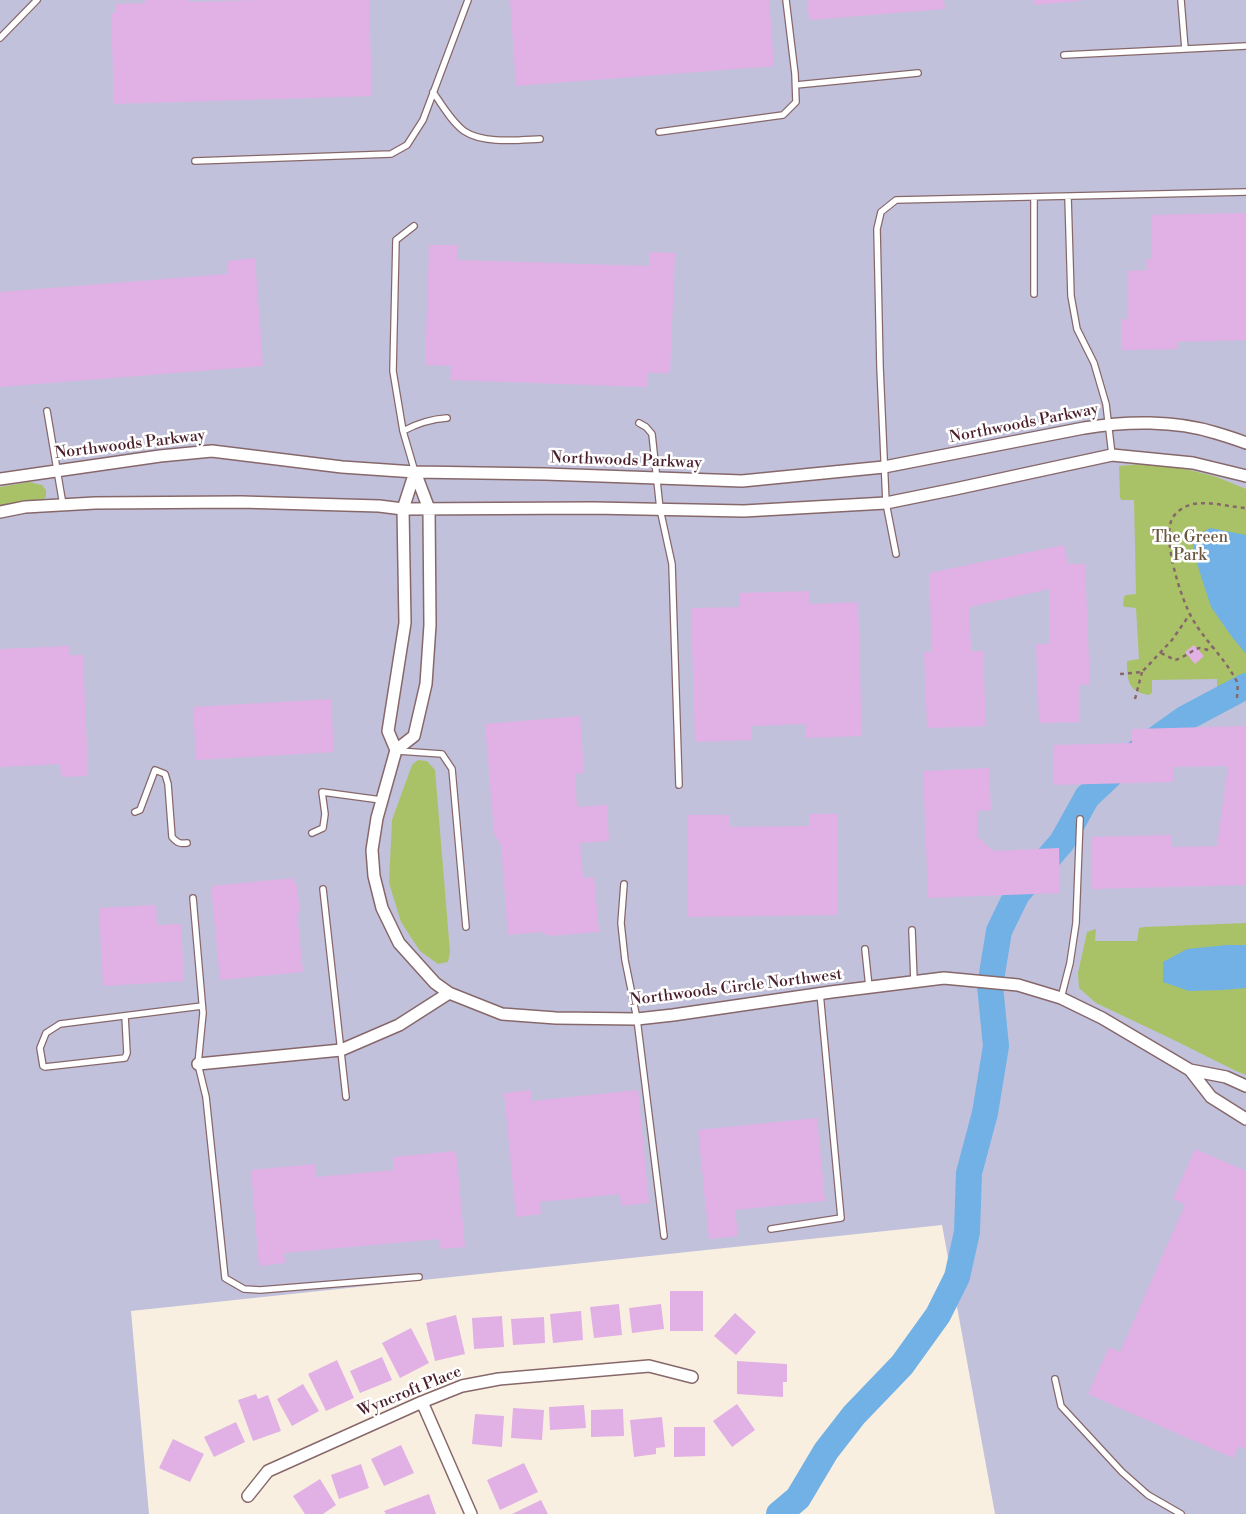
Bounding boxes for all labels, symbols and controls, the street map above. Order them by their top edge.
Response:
street label: Northwoods Parkway [948,400,1100,448]
street label: Northwoods Parkway [54,426,206,464]
street label: Northwoods Parkway [550,449,702,473]
park label: The Green Park [1152,528,1228,566]
street label: Northwoods Circle Northwest [629,965,843,1011]
street label: Wyncroft Place [355,1362,465,1422]

